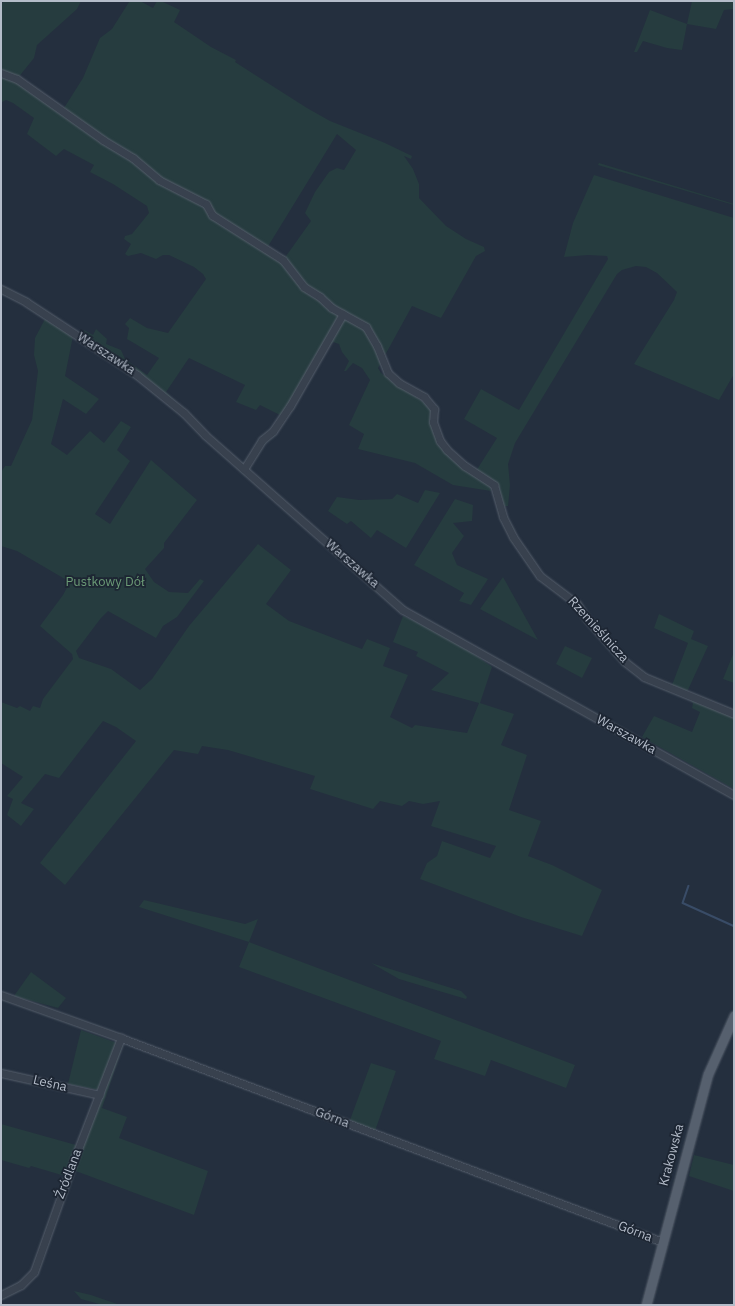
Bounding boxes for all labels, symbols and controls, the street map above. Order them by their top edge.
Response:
street label: Warszawka [74,329,138,379]
street label: Warszawka [322,536,382,592]
park label: Pustkowy Dół [65,574,145,590]
street label: Rzemieślnicza [564,594,632,666]
street label: Warszawka [593,712,659,758]
street label: Leśna [32,1073,68,1095]
street label: Górna [313,1104,351,1132]
street label: Krakowska [656,1122,688,1188]
street label: Źródlana [52,1147,86,1201]
street label: Górna [616,1218,654,1246]

